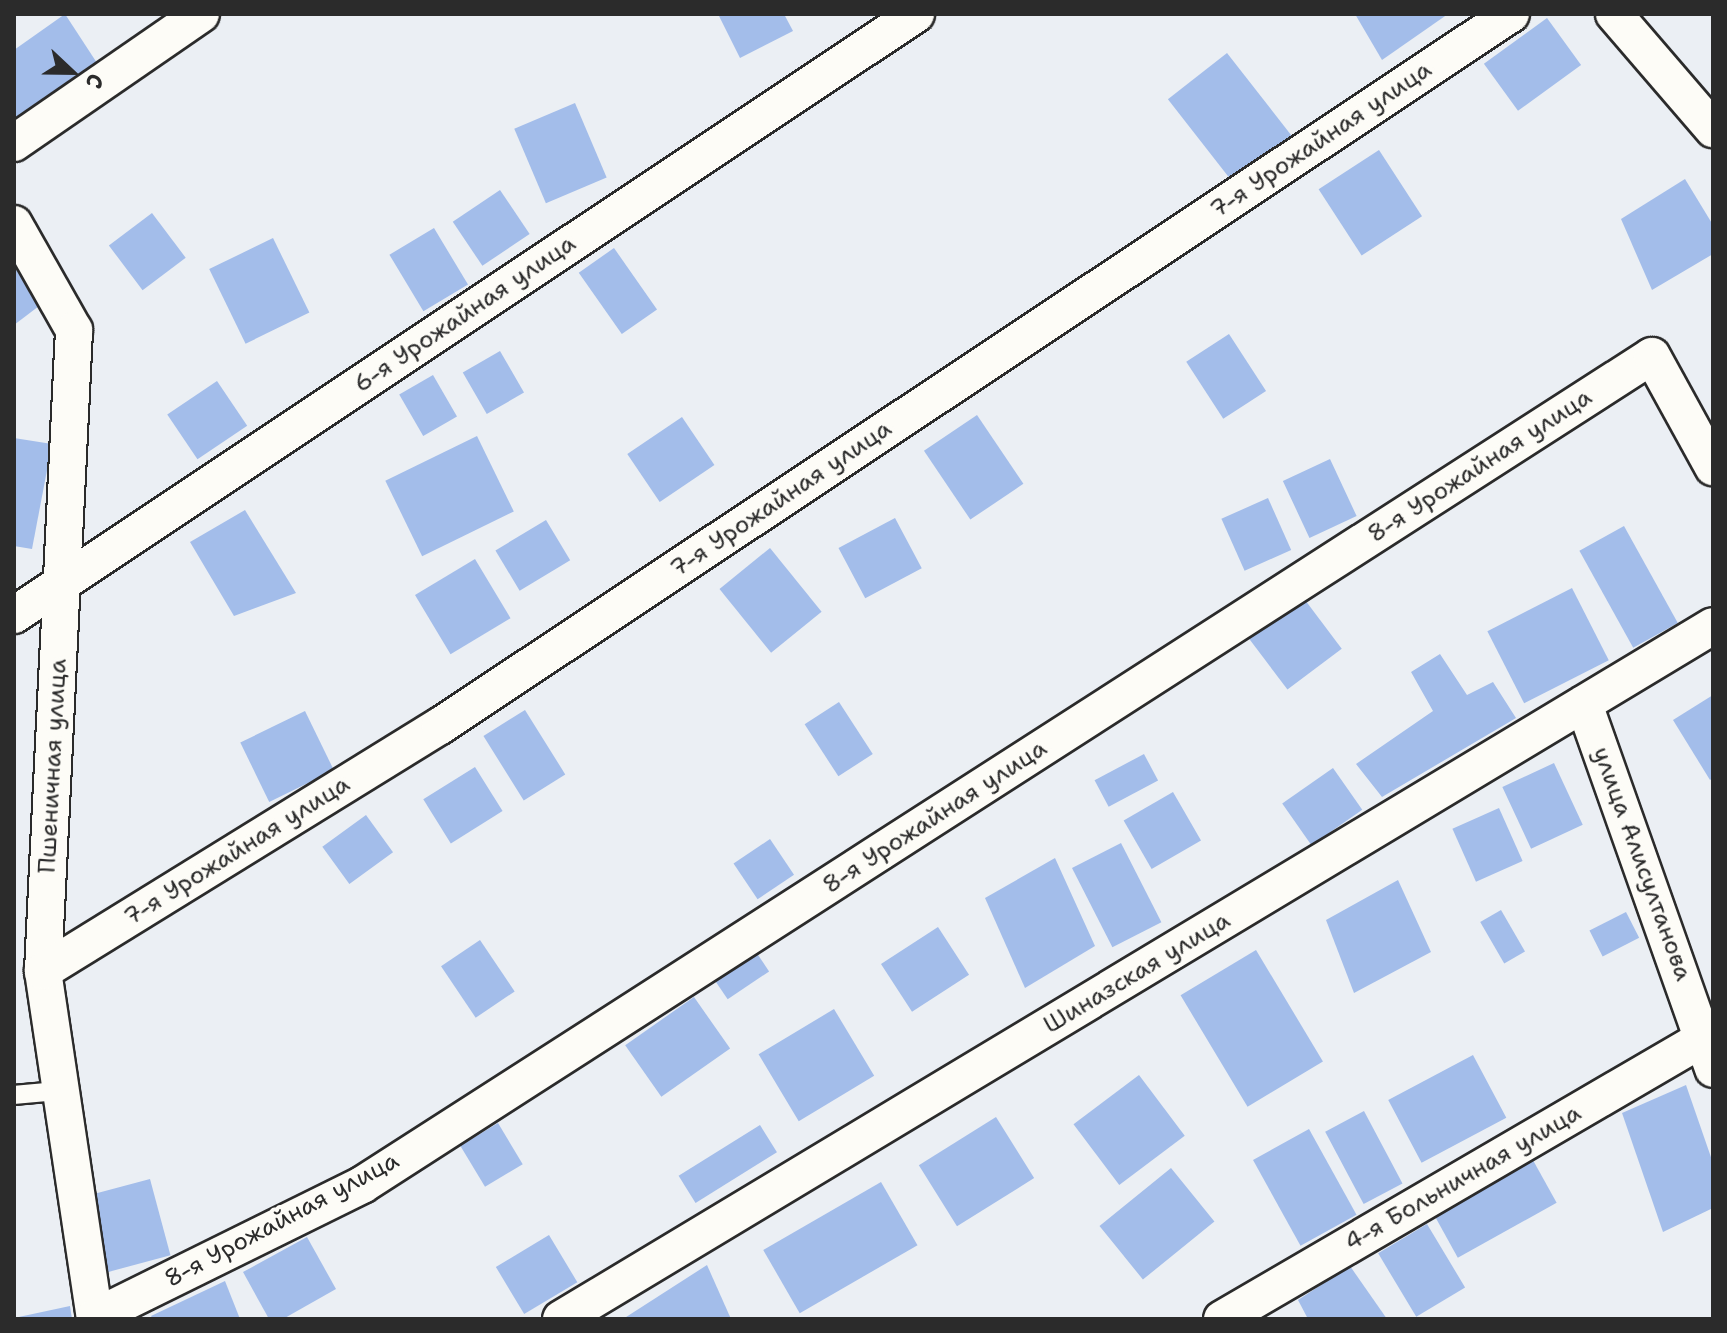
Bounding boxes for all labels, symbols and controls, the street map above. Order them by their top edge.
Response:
north arrow [32,32,112,112]
street label: 7-я Урожайная улица [1205,55,1437,225]
text: С [79,69,111,93]
street label: 6-я Урожайная улица [349,229,581,399]
street label: 8-я Урожайная улица [1363,383,1597,549]
street label: 7-я Урожайная улица [665,414,897,584]
street label: Пшеничная улица [33,658,73,874]
street label: 8-я Урожайная улица [818,734,1052,900]
street label: улица Алисултанова [1586,743,1698,985]
street label: 7-я Урожайная улица [119,770,355,932]
street label: Шиназская улица [1039,906,1235,1040]
street label: 4-я Больничная улица [1340,1099,1586,1257]
street label: 8-я Урожайная улица [160,1146,404,1294]

